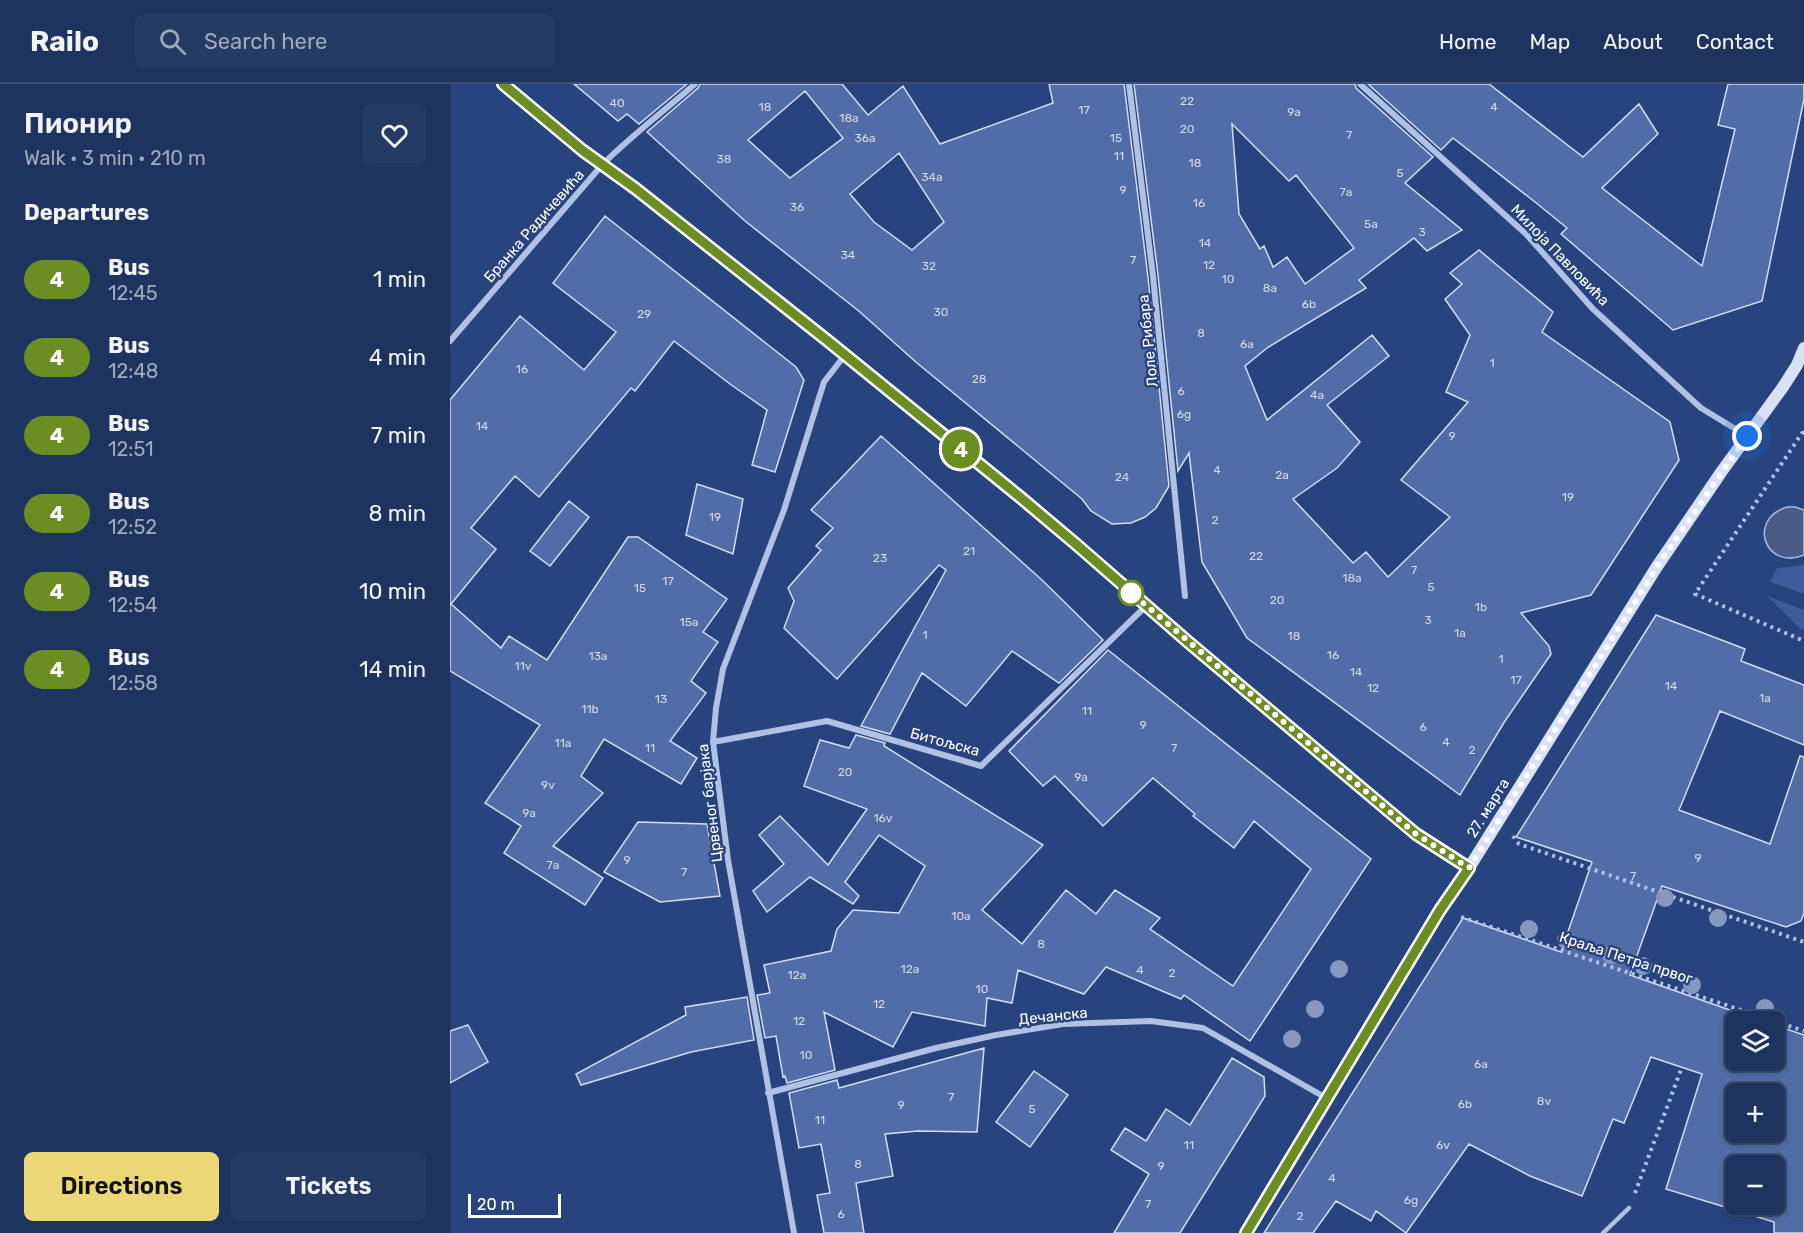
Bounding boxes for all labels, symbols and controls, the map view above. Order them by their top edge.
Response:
search box [135,14,555,68]
text: Railo [30,25,99,58]
icon: search [156,25,189,58]
text: Search here [204,28,327,55]
text: Home [1439,29,1496,54]
text: Map [1529,29,1570,54]
text: About [1603,29,1663,54]
text: Contact [1696,29,1774,54]
house number: 22 [1180,94,1194,108]
house number: 40 [609,96,625,110]
house number: 18 [759,100,771,114]
house number: 4 [1490,100,1498,114]
house number: 17 [1078,103,1090,117]
button: heart [363,104,426,167]
house number: 9a [1287,105,1301,119]
text: Пионир [24,107,132,140]
house number: 18a [839,111,859,125]
house number: 20 [1180,122,1194,136]
house number: 7 [1346,128,1352,142]
house number: 36a [854,131,876,145]
house number: 15 [1110,131,1122,145]
text: Walk · 3 min · 210 m [24,146,206,170]
house number: 11 [1114,149,1124,163]
house number: 38 [717,152,731,166]
house number: 18 [1189,156,1201,170]
street label: Бранка Радичевића [480,166,588,286]
house number: 5 [1396,166,1404,180]
house number: 34a [921,170,943,184]
house number: 9 [1119,183,1127,197]
house number: 7a [1340,185,1352,199]
house number: 16 [1193,196,1205,210]
text: Departures [24,199,149,226]
house number: 36 [790,200,804,214]
street label: Милоја Павловића [1507,201,1613,309]
house number: 5a [1364,217,1378,231]
house number: 3 [1418,225,1426,239]
house number: 14 [1199,236,1212,250]
house number: 34 [841,248,856,262]
house number: 7 [1130,253,1136,267]
text: Bus [108,254,150,281]
house number: 12 [1203,258,1215,272]
house number: 32 [922,259,936,273]
text: 1 min [373,266,426,293]
text: 4 [50,267,64,292]
house number: 10 [1222,272,1234,286]
text: 12:45 [108,281,158,305]
house number: 8a [1263,281,1277,295]
street label: Лоле Рибара [1134,294,1162,388]
house number: 6b [1302,297,1316,311]
house number: 30 [934,305,948,319]
house number: 29 [637,307,651,321]
house number: 8 [1197,326,1205,340]
text: Bus [108,332,150,359]
house number: 6a [1240,337,1254,351]
text: 4 min [369,344,426,371]
text: 4 [50,345,64,370]
house number: 1 [1489,356,1495,370]
text: 12:48 [108,359,159,383]
house number: 16 [516,362,528,376]
house number: 28 [972,372,986,386]
house number: 6 [1177,384,1185,398]
house number: 4a [1310,388,1324,402]
house number: 6g [1177,407,1191,421]
text: Bus [108,410,150,437]
house number: 14 [476,419,489,433]
your location [1732,421,1762,451]
text: 7 min [371,422,426,449]
text: 4 [50,423,64,448]
house number: 9 [1448,429,1456,443]
line badge: 4 [942,430,980,469]
text: 12:51 [108,437,154,461]
text: 4 [954,437,968,462]
house number: 4 [1213,463,1221,477]
house number: 2a [1275,468,1289,482]
house number: 24 [1115,470,1130,484]
text: Bus [108,488,150,515]
house number: 19 [1562,490,1574,504]
text: 8 min [368,500,426,527]
text: 4 [50,501,64,526]
house number: 19 [709,510,721,524]
house number: 2 [1211,513,1219,527]
text: 12:52 [108,515,157,539]
house number: 21 [963,544,975,558]
house number: 22 [1249,549,1263,563]
house number: 23 [873,551,887,565]
house number: 7 [1411,563,1417,577]
text: Bus [108,566,150,593]
house number: 18a [1342,571,1362,585]
house number: 17 [662,574,674,588]
text: 10 min [359,578,426,605]
text: 4 [50,579,64,604]
unlabelled marker [1118,580,1144,606]
house number: 5 [1427,580,1435,594]
house number: 15 [634,581,646,595]
text: 12:54 [108,593,158,617]
house number: 20 [1270,593,1284,607]
house number: 1b [1475,600,1487,614]
house number: 3 [1424,613,1432,627]
house number: 15a [680,615,698,629]
house number: 1a [1454,626,1466,640]
house number: 1 [922,628,928,642]
house number: 18 [1288,629,1300,643]
text: Bus [108,644,150,671]
house number: 16 [1327,648,1339,662]
house number: 13a [589,649,607,663]
house number: 1 [1498,652,1504,666]
text: 14 min [359,656,426,683]
text: 4 [50,657,64,682]
house number: 11v [515,659,532,673]
house number: 14 [1350,665,1363,679]
text: 12:58 [108,671,158,695]
house number: 17 [1510,673,1522,687]
house number: 14 [1665,679,1678,693]
house number: 12 [1367,681,1379,695]
house number: 1a [1759,691,1771,705]
house number: 13 [655,692,667,706]
house number: 11b [581,702,599,716]
house number: 11 [1082,704,1092,718]
house number: 9 [1139,718,1147,732]
house number: 6 [1419,720,1427,734]
street label: Битољска [908,724,982,760]
house number: 4 [1442,735,1450,749]
house number: 11a [555,736,571,750]
house number: 11 [645,741,655,755]
house number: 7 [1171,741,1177,755]
street label: Црвеног барјака [694,743,726,863]
house number: 2 [1468,743,1476,757]
house number: 20 [838,765,852,779]
house number: 9a [1074,770,1088,784]
street label: 27. марта [1463,775,1513,841]
house number: 9v [541,778,555,792]
house number: 9a [522,806,536,820]
house number: 16v [873,811,893,825]
house number: 9 [1694,851,1702,865]
house number: 9 [623,853,631,867]
house number: 7a [547,858,559,872]
house number: 7 [681,865,687,879]
house number: 7 [1630,869,1636,883]
house number: 10a [951,909,971,923]
street label: Краља Петра првог [1557,928,1696,988]
house number: 8 [1037,937,1045,951]
house number: 12a [901,962,919,976]
house number: 4 [1136,963,1144,977]
house number: 2 [1168,966,1176,980]
house number: 12a [788,968,806,982]
house number: 10 [976,982,988,996]
house number: 12 [873,997,885,1011]
street label: Дечанска [1018,1003,1088,1029]
map controls [1725,1011,1785,1215]
button: layers [1725,1011,1785,1071]
house number: 12 [793,1014,805,1028]
house number: 10 [800,1048,812,1062]
house number: 6a [1474,1057,1488,1071]
button: + [1725,1083,1785,1143]
house number: 7 [948,1090,954,1104]
house number: 8v [1537,1094,1551,1108]
house number: 6b [1458,1097,1472,1111]
house number: 9 [897,1098,905,1112]
house number: 5 [1028,1102,1036,1116]
house number: 11 [815,1113,825,1127]
house number: 11 [1184,1138,1194,1152]
house number: 6v [1436,1138,1450,1152]
button: Directions [24,1152,219,1221]
button: Tickets [231,1152,426,1221]
button: − [1725,1155,1785,1215]
house number: 8 [854,1157,862,1171]
house number: 9 [1157,1159,1165,1173]
house number: 4 [1328,1171,1336,1185]
scale bar [468,1191,561,1218]
house number: 6g [1404,1193,1418,1207]
text: 20 m [477,1195,515,1214]
house number: 7 [1145,1197,1151,1211]
house number: 6 [837,1207,845,1221]
house number: 2 [1296,1209,1304,1223]

